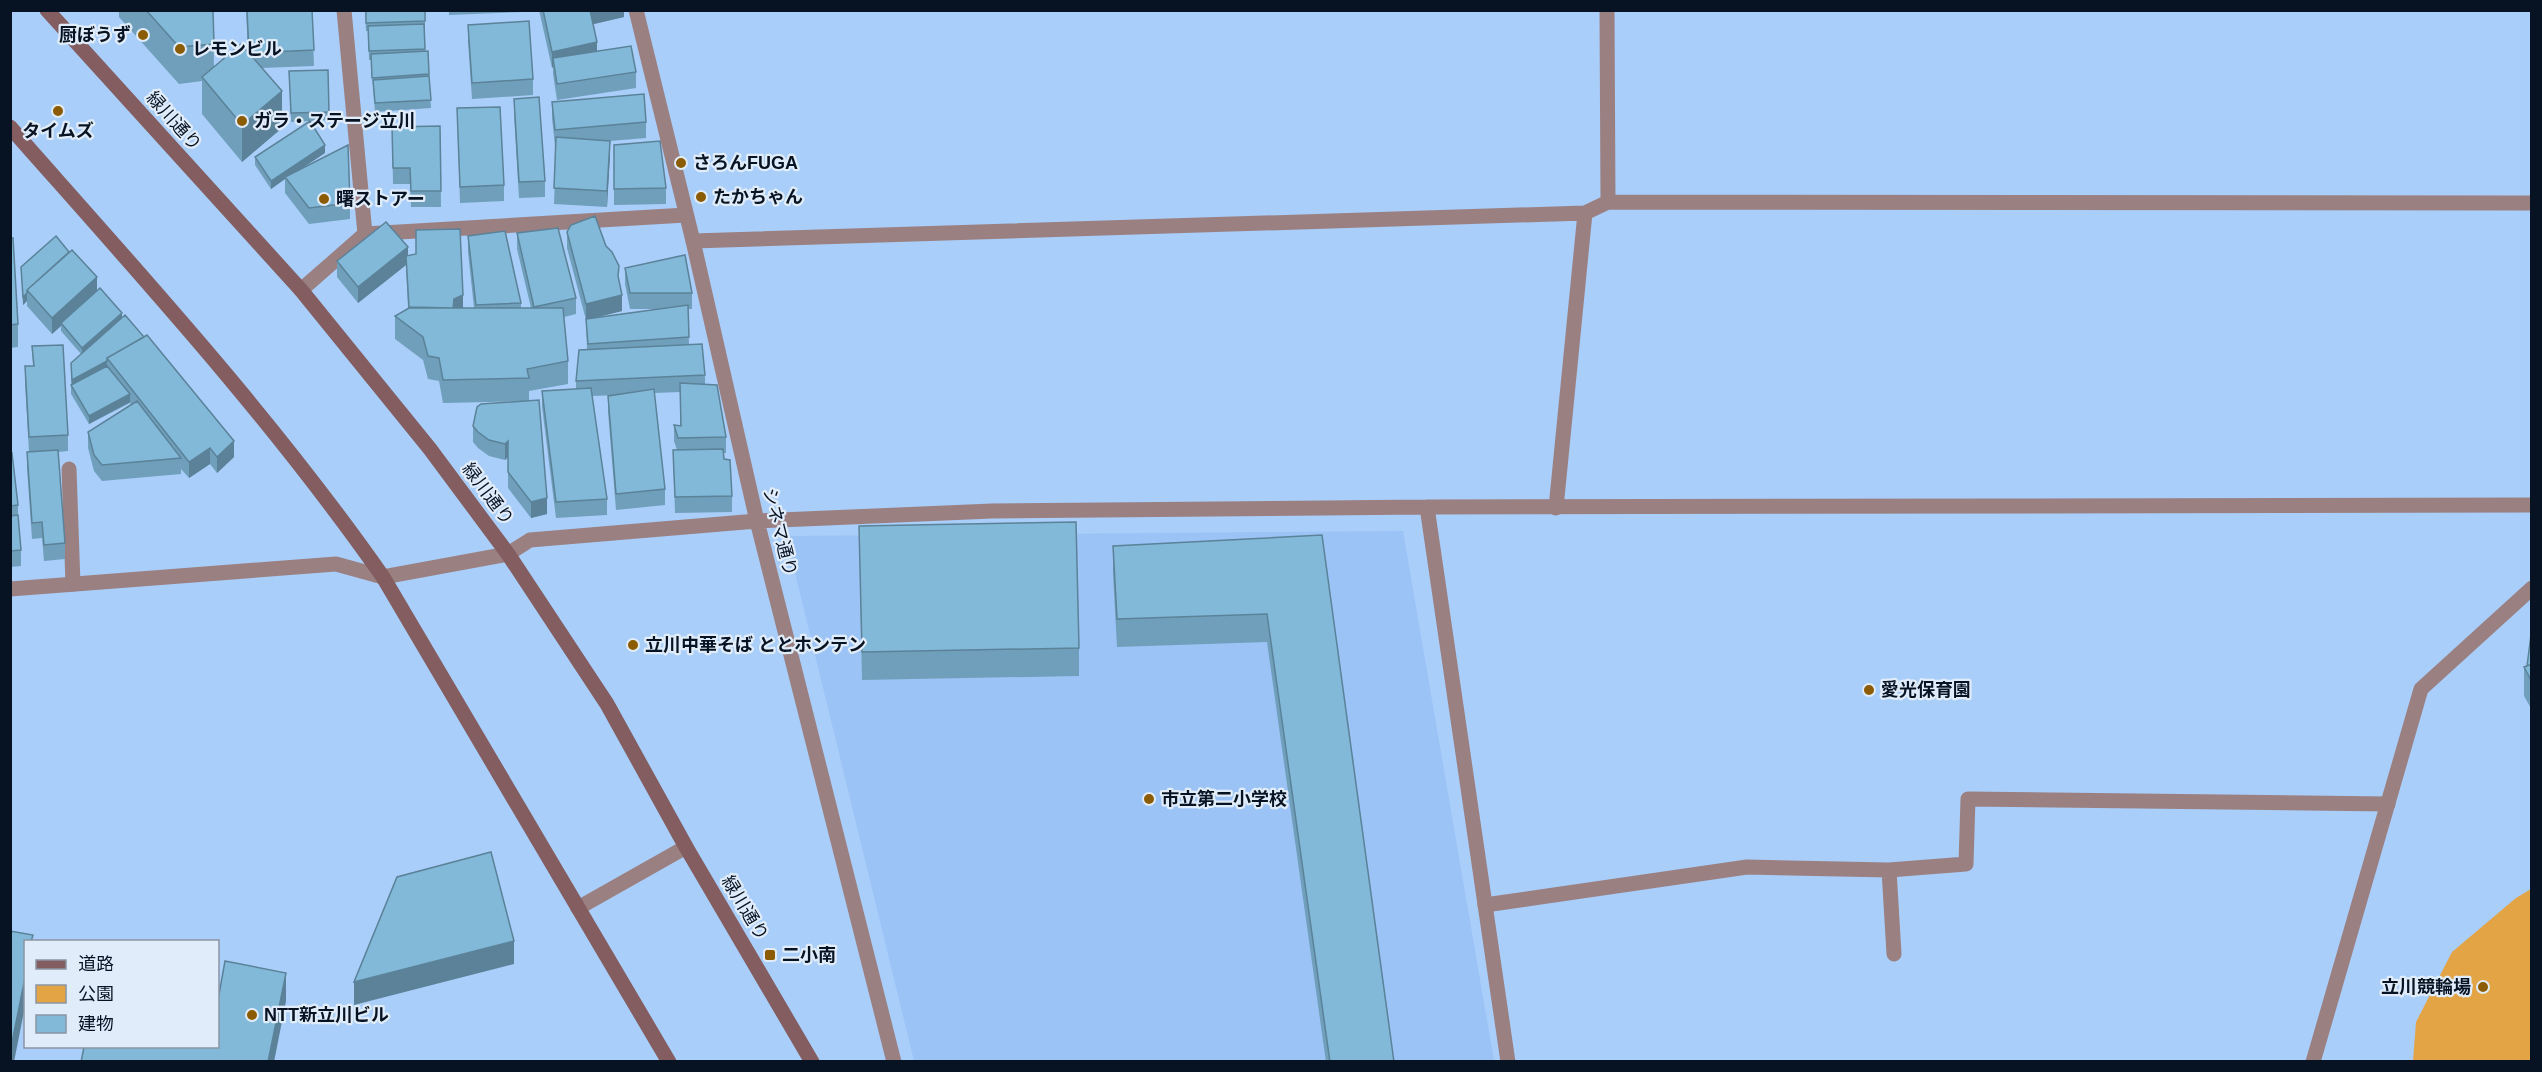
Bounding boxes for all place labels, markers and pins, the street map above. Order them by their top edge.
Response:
place label: 厨ぼうず [59,24,131,45]
marker: 厨ぼうず [136,28,150,42]
place label: レモンビル [192,39,282,59]
marker: レモンビル [173,42,187,56]
marker: タイムズ [51,104,65,118]
place label: ガラ・ステージ立川 [254,111,416,131]
marker: ガラ・ステージ立川 [235,114,249,128]
place label: タイムズ [22,121,94,141]
place label: さろんFUGA [693,153,798,173]
marker: さろんFUGA [674,156,688,170]
place label: たかちゃん [713,187,803,207]
place label: 曙ストアー [336,189,425,209]
marker: たかちゃん [694,190,708,204]
marker: 曙ストアー [317,192,331,206]
place label: 立川中華そば ととホンテン [645,635,866,655]
marker: 立川中華そば ととホンテン [626,638,640,652]
place label: 愛光保育園 [1881,680,1971,700]
marker: 愛光保育園 [1862,683,1876,697]
place label: 市立第二小学校 [1161,789,1287,809]
marker: 市立第二小学校 [1142,792,1156,806]
place label: 二小南 [782,945,836,965]
marker: 二小南 [763,948,777,962]
place label: 立川競輪場 [2381,977,2471,997]
marker: 立川競輪場 [2476,980,2490,994]
place label: NTT新立川ビル [264,1005,389,1025]
marker: NTT新立川ビル [245,1008,259,1022]

